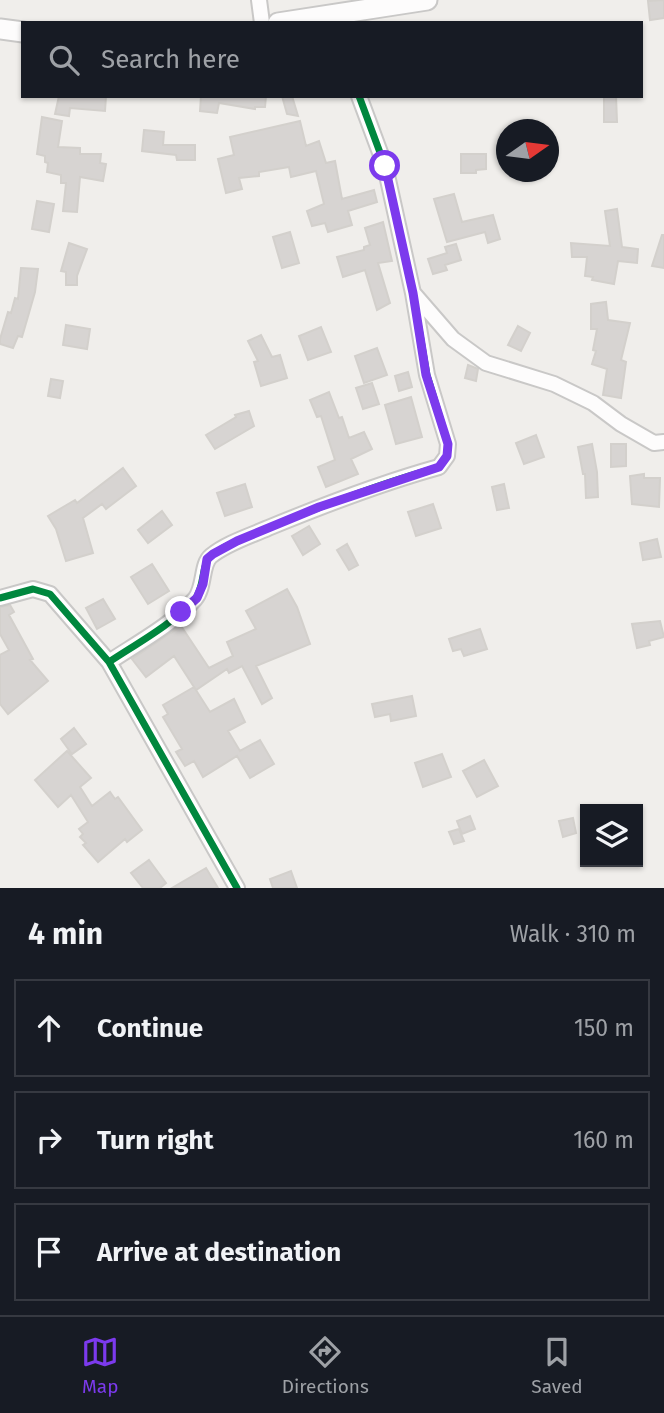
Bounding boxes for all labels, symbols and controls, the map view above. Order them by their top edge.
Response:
search box [21,21,643,98]
icon: search [45,41,83,79]
text: Search here [101,44,240,75]
north arrow [496,119,559,182]
route start [369,150,400,181]
route end [165,596,196,627]
map controls [580,804,643,867]
button: layers [580,804,643,867]
text: 4 min [28,916,103,952]
text: Walk · 310 m [510,920,636,948]
icon: ahead [30,1009,68,1047]
text: Continue [97,1013,203,1044]
text: 150 m [574,1014,634,1042]
icon: right [30,1121,68,1159]
text: Turn right [97,1125,214,1156]
text: 160 m [573,1126,634,1154]
icon: arrive [30,1233,68,1271]
text: Arrive at destination [97,1237,341,1268]
tab: Map [81,1333,119,1398]
tab: Directions [282,1333,369,1398]
tab: Saved [531,1333,583,1398]

